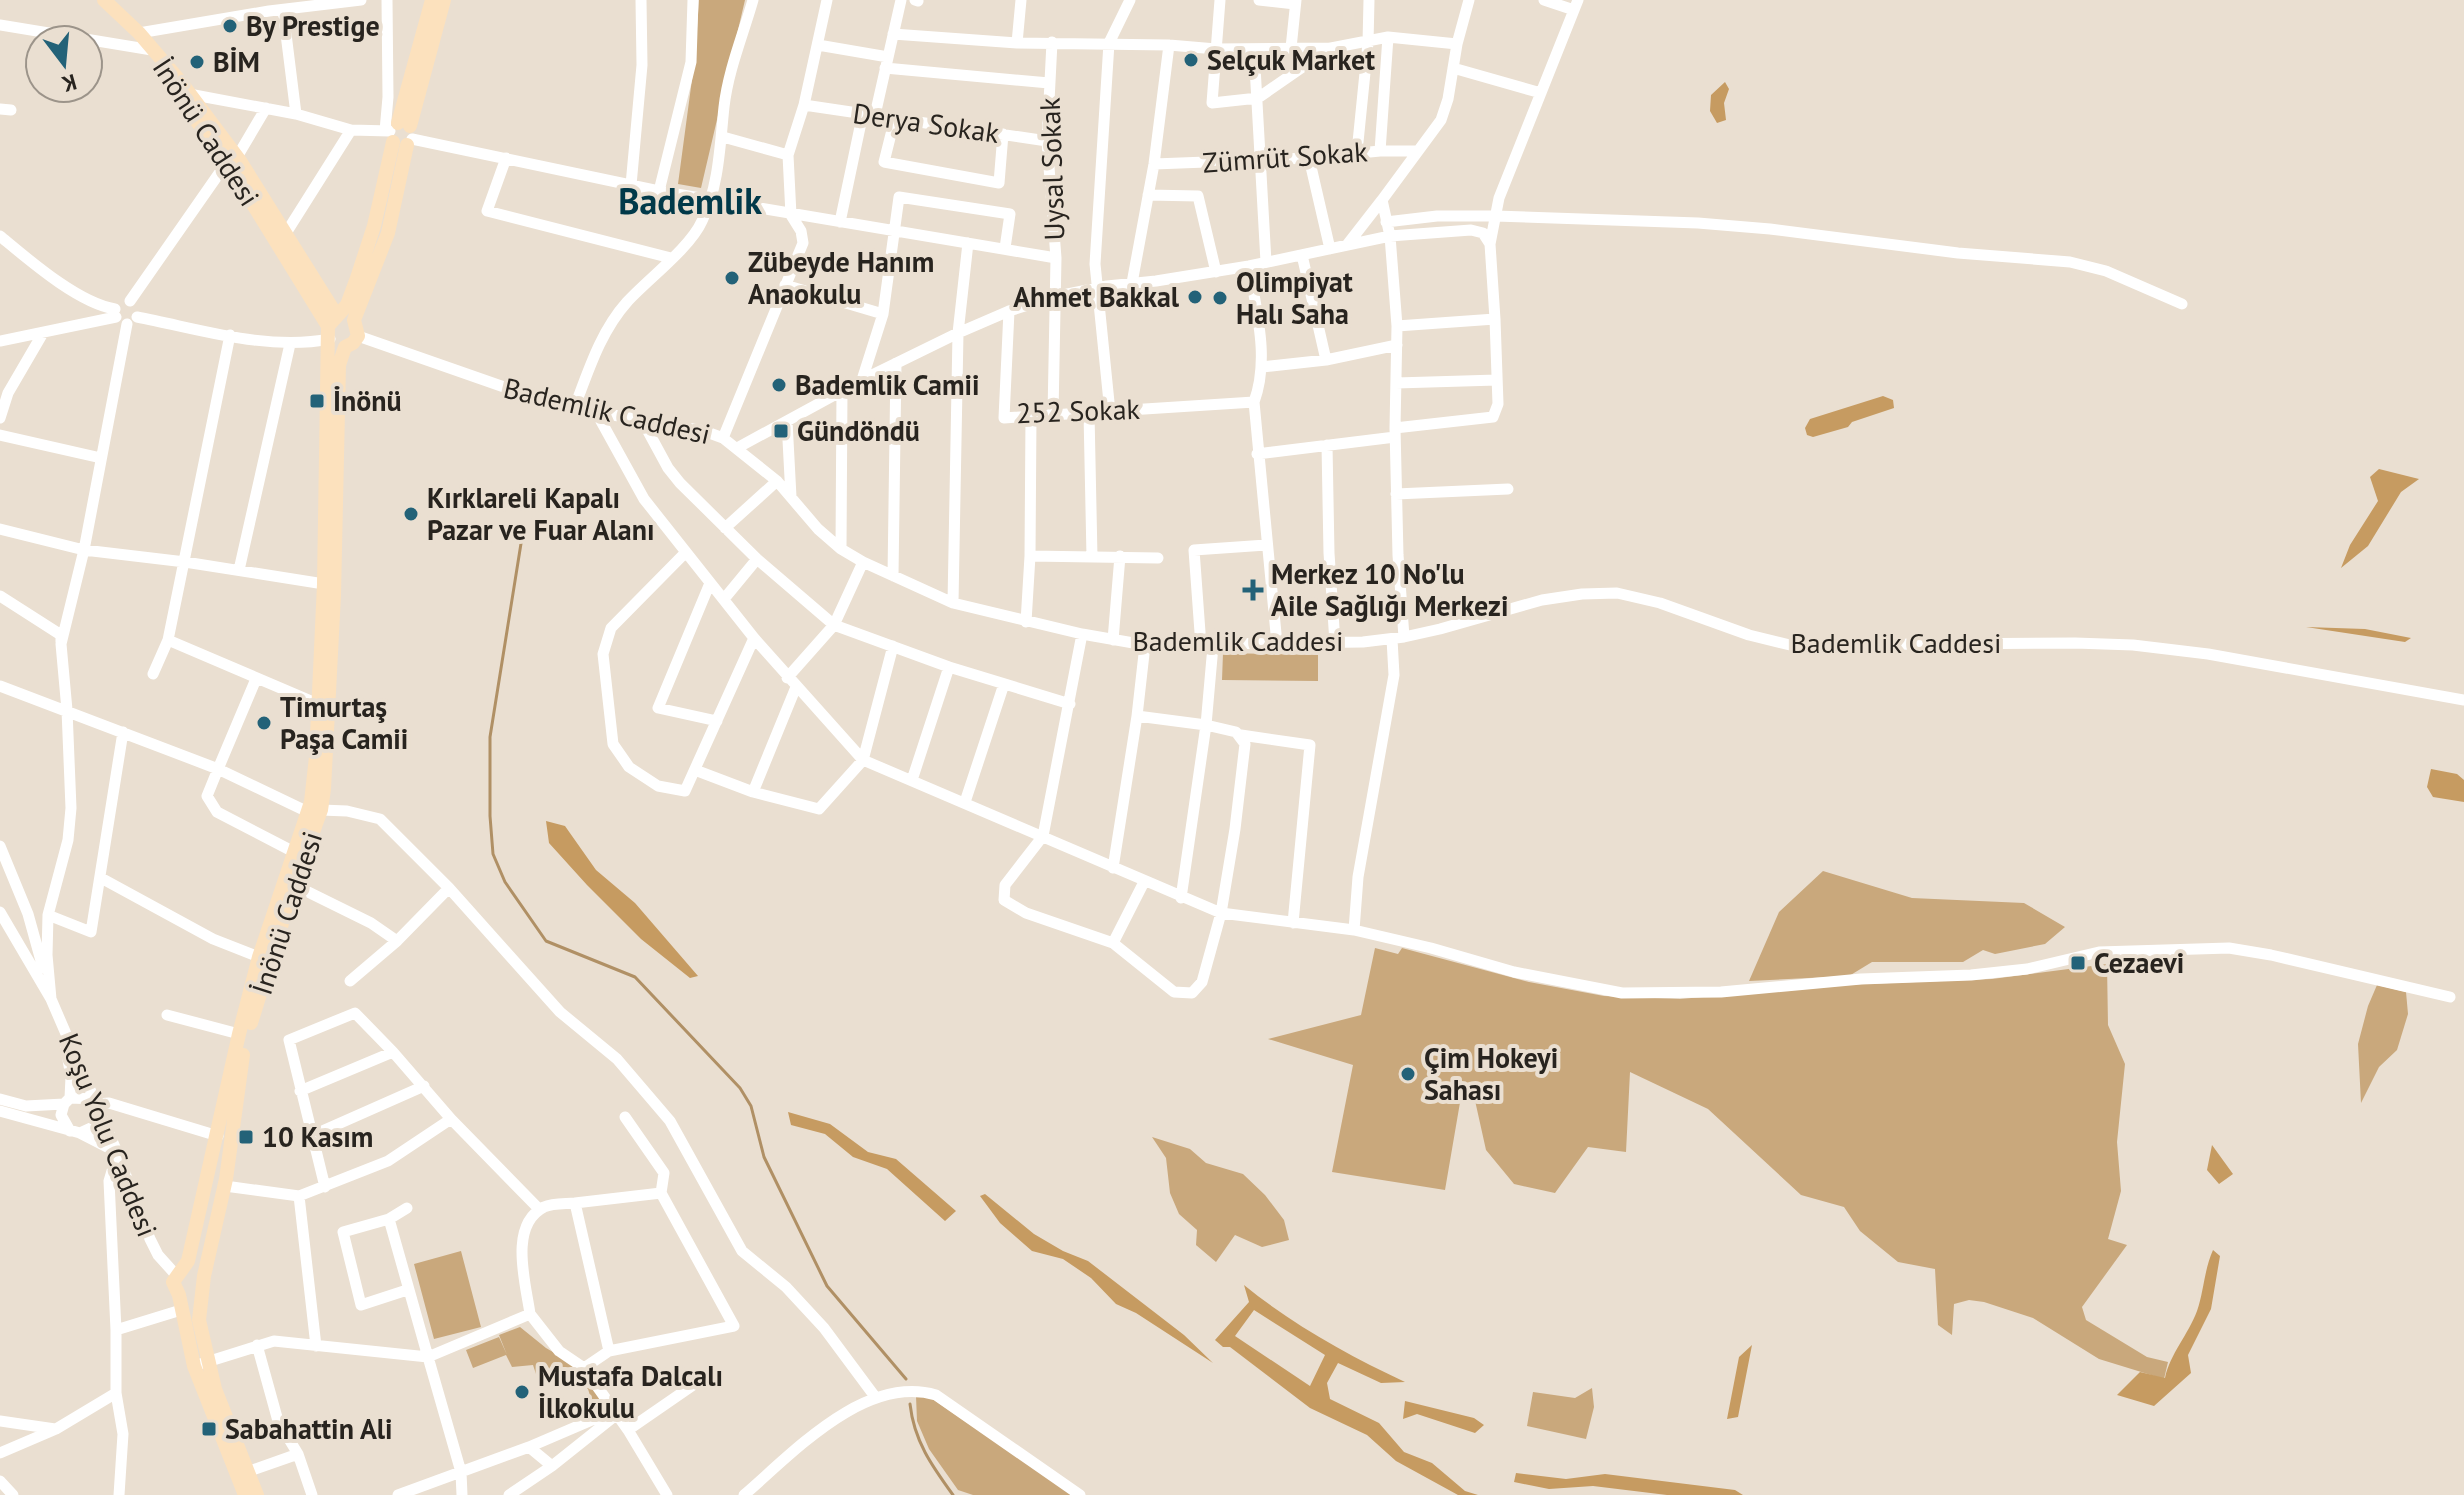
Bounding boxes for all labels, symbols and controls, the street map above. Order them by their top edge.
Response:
place label: By Prestige [246,7,380,44]
marker: By Prestige [221,17,239,35]
north arrow [24,24,104,104]
place label: Selçuk Market [1207,41,1375,78]
place label: BİM [213,43,260,80]
street label: İnönü Caddesi [145,51,268,213]
marker: Selçuk Market [1182,51,1200,69]
marker: BİM [188,53,206,71]
text: K [59,68,80,99]
street label: Derya Sokak [851,94,1002,151]
street label: Uysal Sokak [1030,96,1072,241]
street label: Zümrüt Sokak [1201,132,1369,181]
district label: Bademlik [618,177,762,224]
place label: Zübeyde Hanım Anaokulu [748,243,934,312]
place label: Olimpiyat Halı Saha [1236,263,1353,332]
marker: Zübeyde Hanım Anaokulu [723,269,741,287]
place label: Ahmet Bakkal [1013,278,1180,315]
marker: Ahmet Bakkal [1186,288,1204,306]
marker: Olimpiyat Halı Saha [1211,289,1229,307]
place label: Bademlik Camii [795,366,980,403]
street label: Bademlik Caddesi [500,369,714,452]
marker: Bademlik Camii [770,376,788,394]
place label: İnönü [333,382,402,419]
street label: 252 Sokak [1015,390,1141,431]
marker: İnönü [308,392,326,410]
place label: Gündöndü [797,412,920,449]
marker: Gündöndü [772,422,790,440]
place label: Kırklareli Kapalı Pazar ve Fuar Alanı [427,479,654,548]
marker: Kırklareli Kapalı Pazar ve Fuar Alanı [402,505,420,523]
place label: Merkez 10 No'lu Aile Sağlığı Merkezi [1271,555,1508,624]
marker: Merkez 10 No'lu Aile Sağlığı Merkezi [1242,579,1264,601]
street label: Bademlik Caddesi [1132,622,1344,659]
street label: Bademlik Caddesi [1790,624,2002,661]
place label: Timurtaş Paşa Camii [280,688,408,757]
marker: Timurtaş Paşa Camii [255,714,273,732]
street label: İnönü Caddesi [243,827,330,999]
place label: Cezaevi [2094,944,2184,981]
marker: Cezaevi [2069,954,2087,972]
street label: Koşu Yolu Caddesi [51,1028,166,1242]
place label: Çim Hokeyi Sahası [1424,1039,1558,1108]
marker: Çim Hokeyi Sahası [1399,1065,1417,1083]
place label: 10 Kasım [262,1118,373,1155]
marker: 10 Kasım [237,1128,255,1146]
place label: Mustafa Dalcalı İlkokulu [538,1357,723,1426]
marker: Mustafa Dalcalı İlkokulu [513,1383,531,1401]
place label: Sabahattin Ali [225,1410,393,1447]
marker: Sabahattin Ali [200,1420,218,1438]

